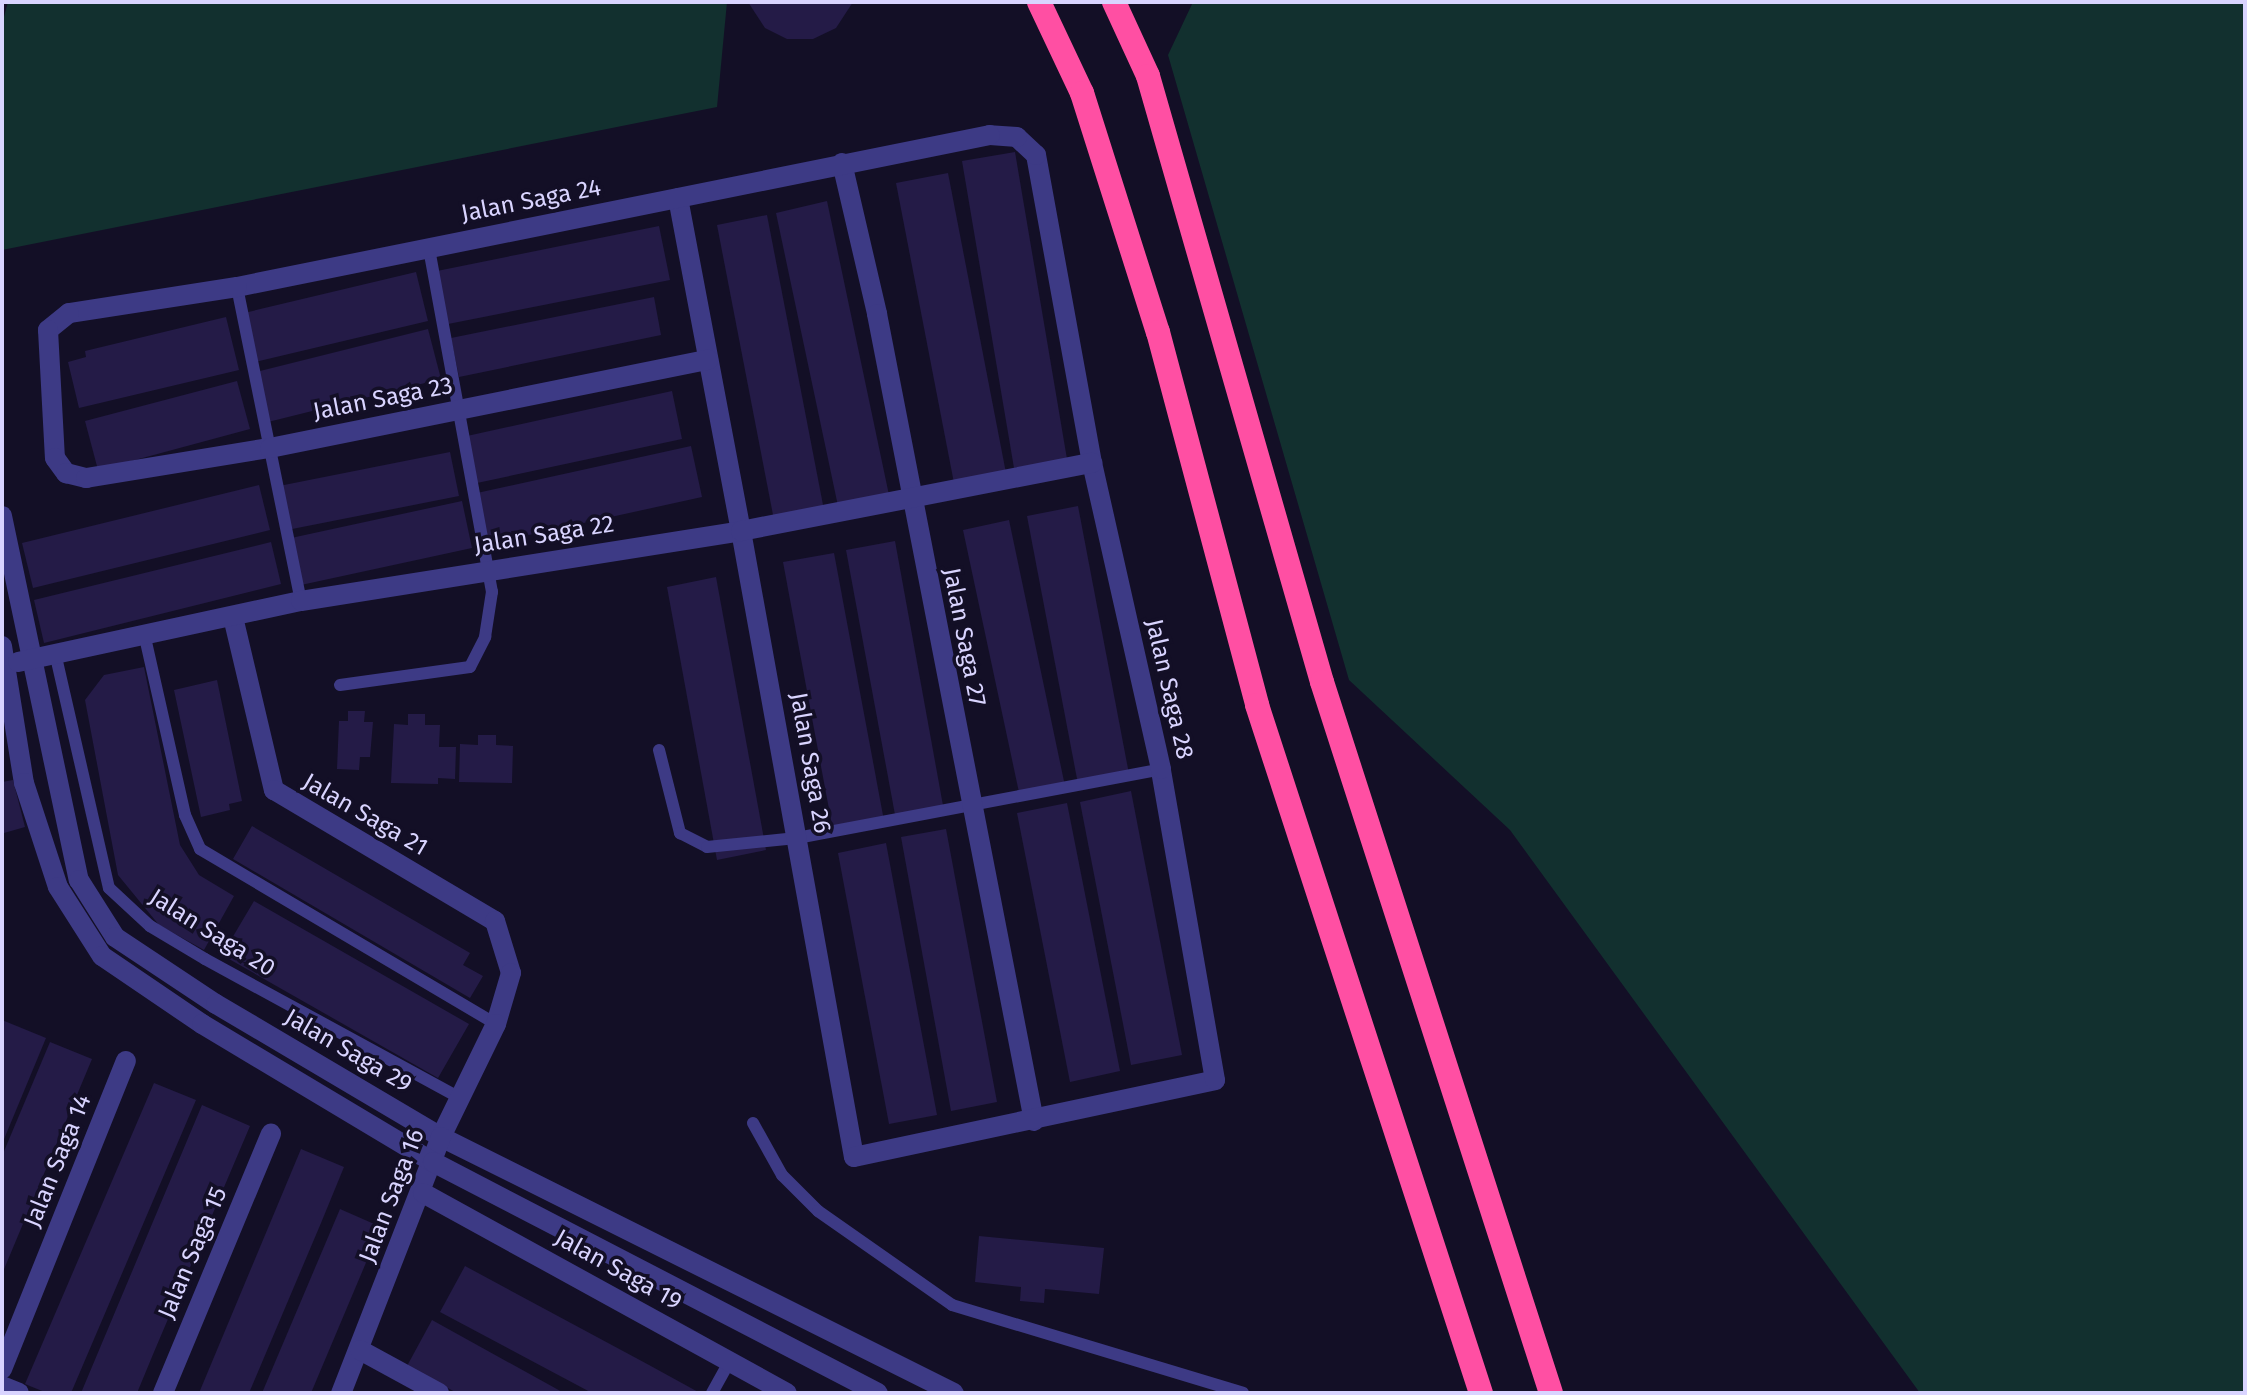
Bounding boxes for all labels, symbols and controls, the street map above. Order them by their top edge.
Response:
street label: Jalan Saga 24 [459,173,603,229]
street label: Jalan Saga 23 [311,371,455,427]
street label: Jalan Saga 22 [472,510,616,560]
street label: Jalan Saga 27 [936,565,992,709]
street label: Jalan Saga 28 [1139,616,1199,762]
street label: Jalan Saga 26 [783,690,837,836]
street label: Jalan Saga 21 [297,768,433,862]
street label: Jalan Saga 20 [144,883,280,983]
street label: Jalan Saga 29 [279,1003,417,1099]
street label: Jalan Saga 14 [18,1090,98,1232]
street label: Jalan Saga 16 [353,1125,431,1267]
street label: Jalan Saga 15 [152,1183,234,1323]
street label: Jalan Saga 19 [549,1223,687,1317]

